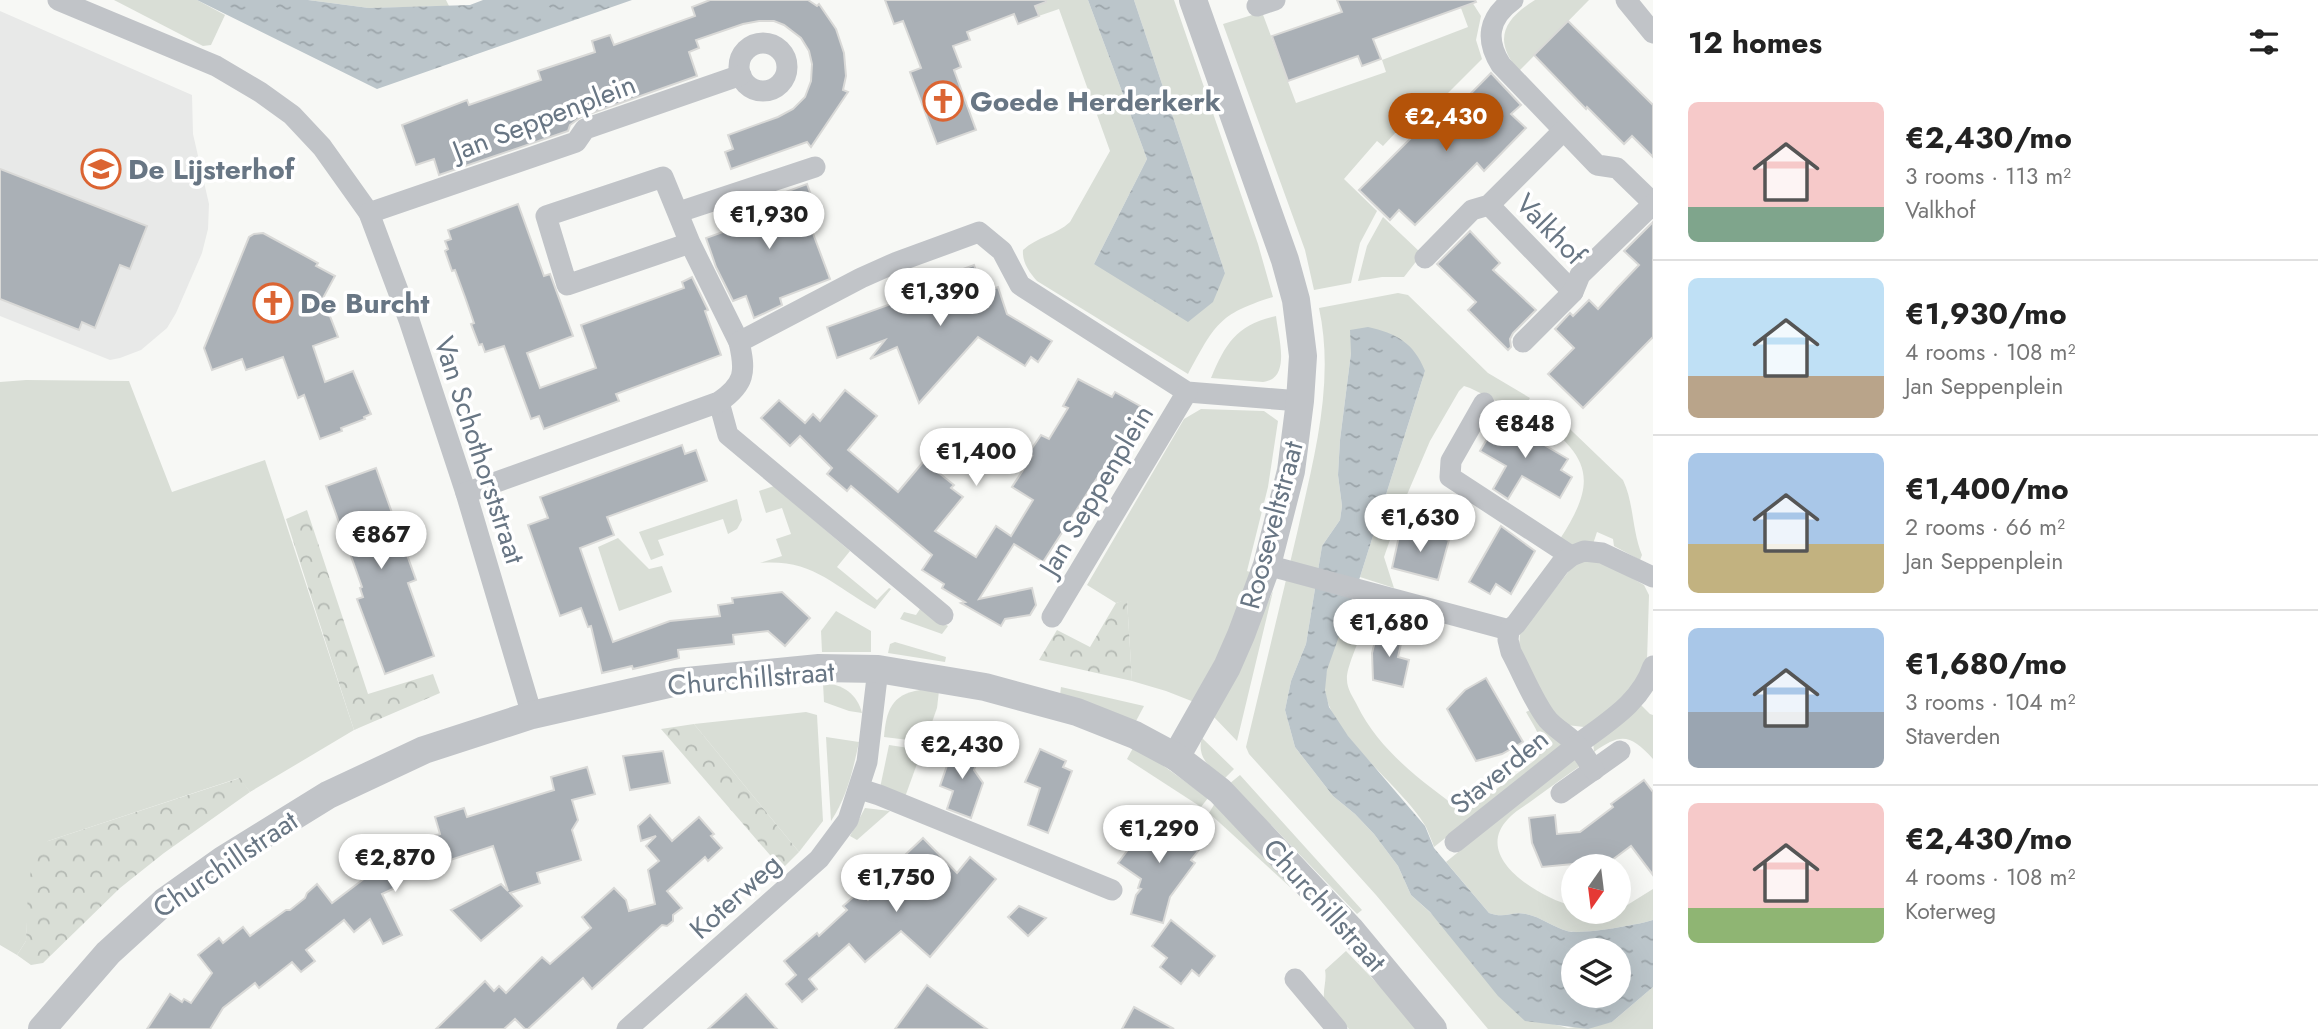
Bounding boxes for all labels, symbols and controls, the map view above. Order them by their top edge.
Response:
text: 12 homes [1688,21,1822,64]
icon: filters [2245,23,2283,61]
street label: Jan Seppenplein [443,64,642,173]
church icon: Goede Herderkerk [922,80,964,122]
place label: Goede Herderkerk [970,81,1221,122]
pin: €2,430 [1389,94,1503,153]
text: €2,430 [1404,99,1488,133]
text: €2,430/mo [1905,116,2072,159]
icon: home [1744,130,1828,214]
school or university icon: De Lijsterhof [80,148,122,190]
place label: De Lijsterhof [128,149,296,190]
text: 3 rooms · 113 m² [1905,159,2071,193]
street label: Valkhof [1506,184,1596,275]
pin: €1,930 [712,191,826,251]
text: Valkhof [1905,193,1976,227]
text: €1,930 [729,197,809,231]
pin: €1,390 [883,268,997,328]
text: €1,390 [900,274,980,308]
church icon: De Burcht [252,282,294,324]
place label: De Burcht [300,283,430,324]
text: €1,930/mo [1905,292,2067,335]
icon: home [1744,306,1828,390]
street label: Van Schothorststraat [423,331,536,569]
text: 4 rooms · 108 m² [1905,335,2075,369]
text: Jan Seppenplein [1905,369,2063,403]
street label: Jan Seppenplein [1027,397,1164,587]
pin: €848 [1484,400,1566,460]
text: €848 [1495,406,1555,440]
pin: €1,400 [919,428,1033,488]
text: €1,400 [936,434,1016,468]
street label: Rooseveltstraat [1229,436,1314,614]
text: €1,400/mo [1905,467,2069,510]
icon: home [1744,481,1828,565]
pin: €1,630 [1363,494,1477,554]
text: €1,630 [1380,500,1460,534]
text: 2 rooms · 66 m² [1905,510,2065,544]
pin: €867 [340,512,422,571]
text: €867 [352,517,410,551]
text: Jan Seppenplein [1905,544,2063,578]
pin: €1,680 [1332,600,1446,659]
text: €1,680 [1349,605,1429,639]
text: €1,680/mo [1905,642,2067,685]
street label: Churchillstraat [666,651,836,706]
icon: home [1744,656,1828,740]
text: 3 rooms · 104 m² [1905,685,2075,719]
street label: Staverden [1441,719,1557,824]
text: Staverden [1905,719,2001,753]
pin: €2,430 [905,722,1019,781]
text: €2,430 [920,727,1004,761]
street label: Churchillstraat [144,800,306,928]
pin: €1,290 [1102,806,1216,865]
text: €1,290 [1119,811,1199,845]
text: €2,430/mo [1905,817,2072,860]
street label: Churchillstraat [1253,829,1396,981]
icon: home [1744,831,1828,915]
pin: €2,870 [338,834,452,894]
text: €2,870 [355,840,435,874]
street label: Koterweg [680,844,790,949]
north arrow [1561,854,1631,924]
map controls [1561,854,1631,1008]
pin: €1,750 [839,855,953,914]
text: €1,750 [857,860,935,894]
text: 4 rooms · 108 m² [1905,860,2075,894]
text: Koterweg [1905,894,1996,928]
button: layers [1561,938,1631,1008]

